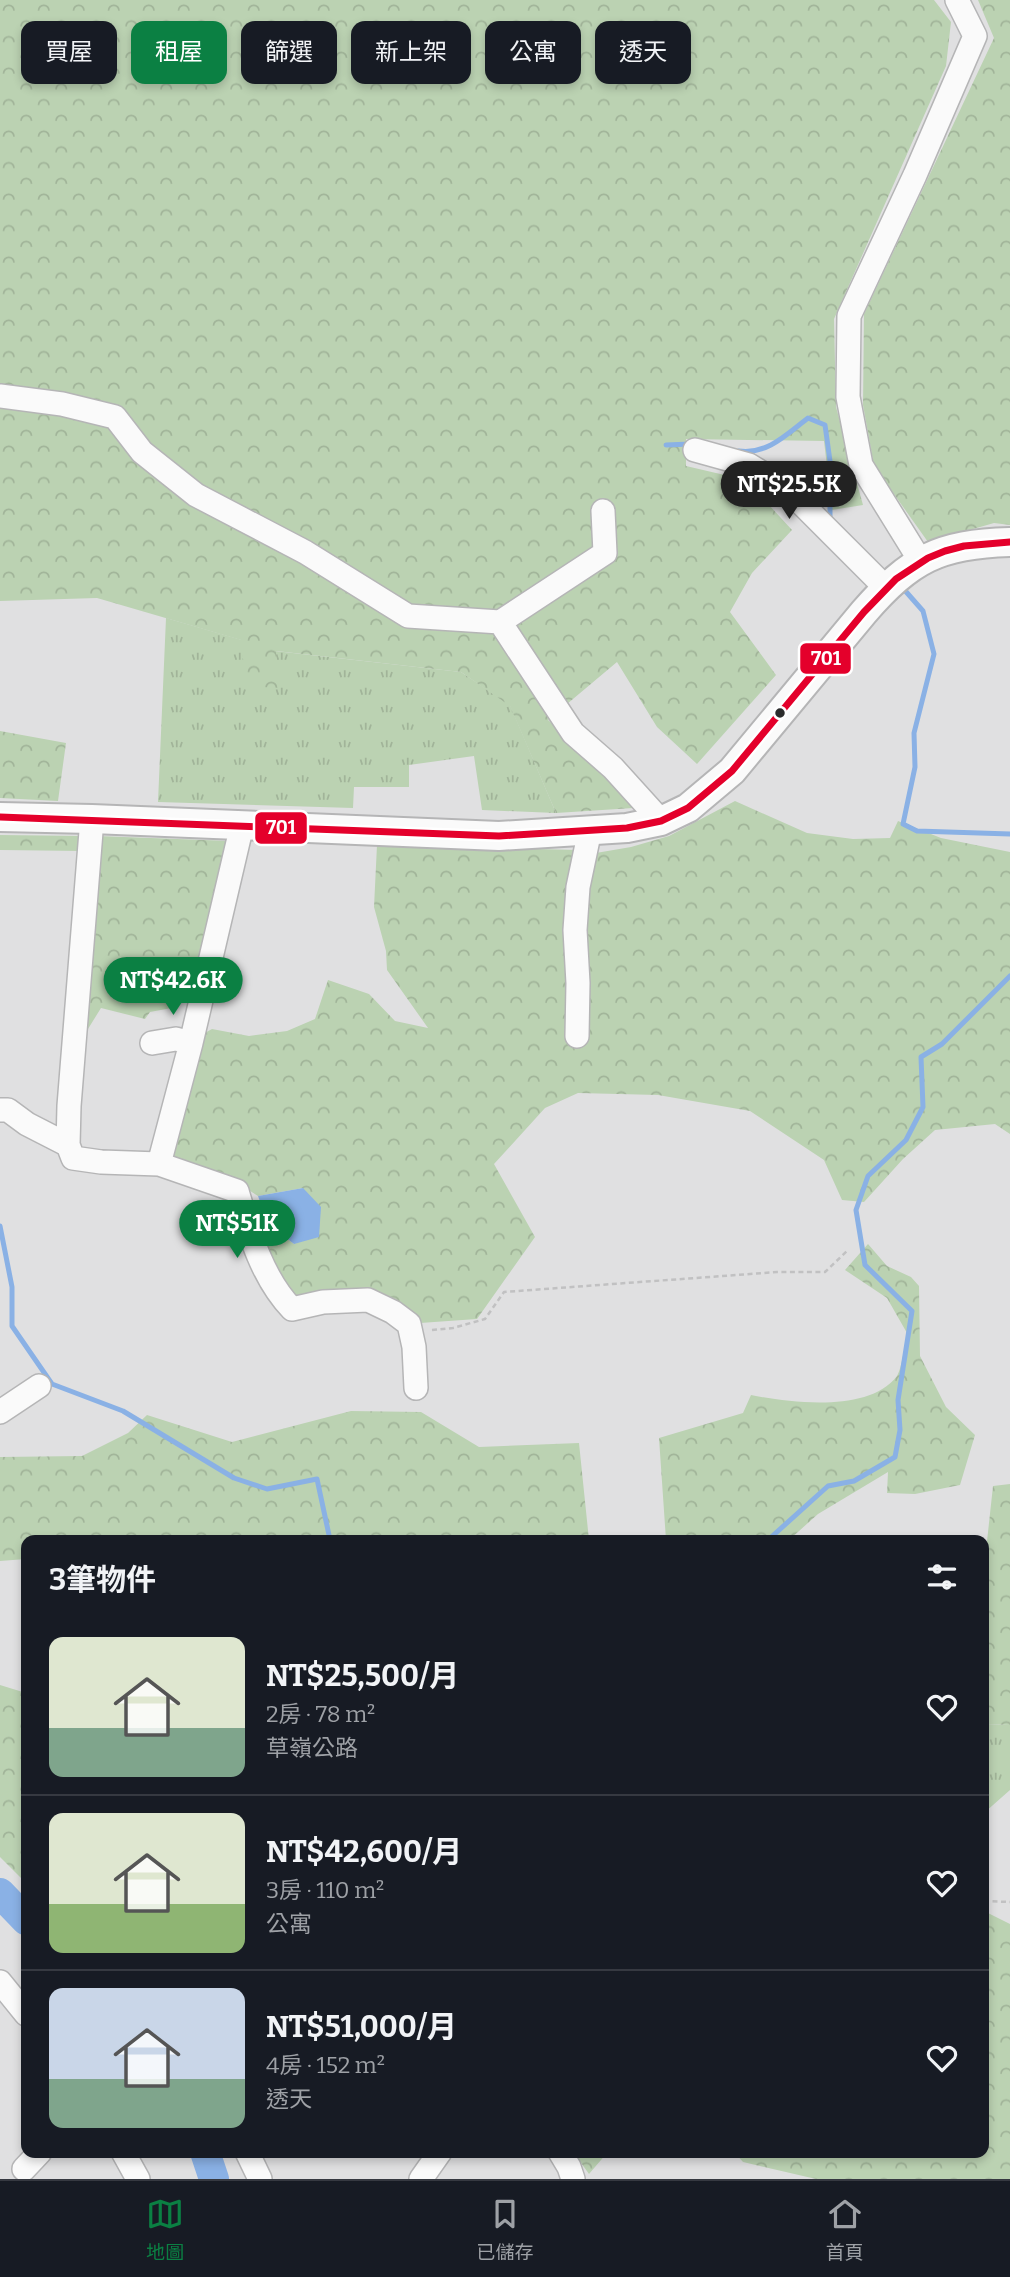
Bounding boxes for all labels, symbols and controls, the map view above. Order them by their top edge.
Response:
chip: 買屋 [21,21,117,84]
chip: 租屋 [131,21,227,84]
chip: 篩選 [241,21,337,84]
chip: 新上架 [351,21,471,84]
chip: 公寓 [485,21,581,84]
chip: 透天 [595,21,691,84]
pin: NT$25.5K [717,462,861,521]
text: NT$25.5K [737,470,841,498]
line badge: 701 [799,642,852,675]
text: 701 [811,647,842,670]
unlabelled marker [773,706,787,720]
line badge: 701 [254,811,308,845]
text: 701 [266,816,297,839]
pin: NT$42.6K [101,958,245,1017]
text: NT$42.6K [120,966,226,994]
pin: NT$51K [180,1200,294,1260]
text: NT$51K [195,1209,279,1237]
icon: filters [923,1558,961,1596]
text: 3筆物件 [49,1562,156,1598]
text: NT$25,500/月 [266,1658,459,1694]
icon: home [105,1665,189,1749]
icon: heart [923,1688,961,1726]
text: 2房 · 78 m² [266,1700,375,1728]
text: 草嶺公路 [266,1734,358,1762]
text: NT$42,600/月 [266,1834,462,1870]
icon: home [105,1841,189,1925]
icon: heart [923,1864,961,1902]
text: 3房 · 110 m² [266,1876,384,1904]
text: 公寓 [266,1910,312,1938]
text: NT$51,000/月 [266,2009,457,2045]
icon: home [105,2016,189,2100]
icon: heart [923,2039,961,2077]
text: 4房 · 152 m² [266,2051,385,2079]
text: 透天 [266,2085,312,2113]
tab: 地圖 [146,2195,184,2264]
tab: 已儲存 [476,2195,534,2264]
tab: 首頁 [826,2195,864,2264]

